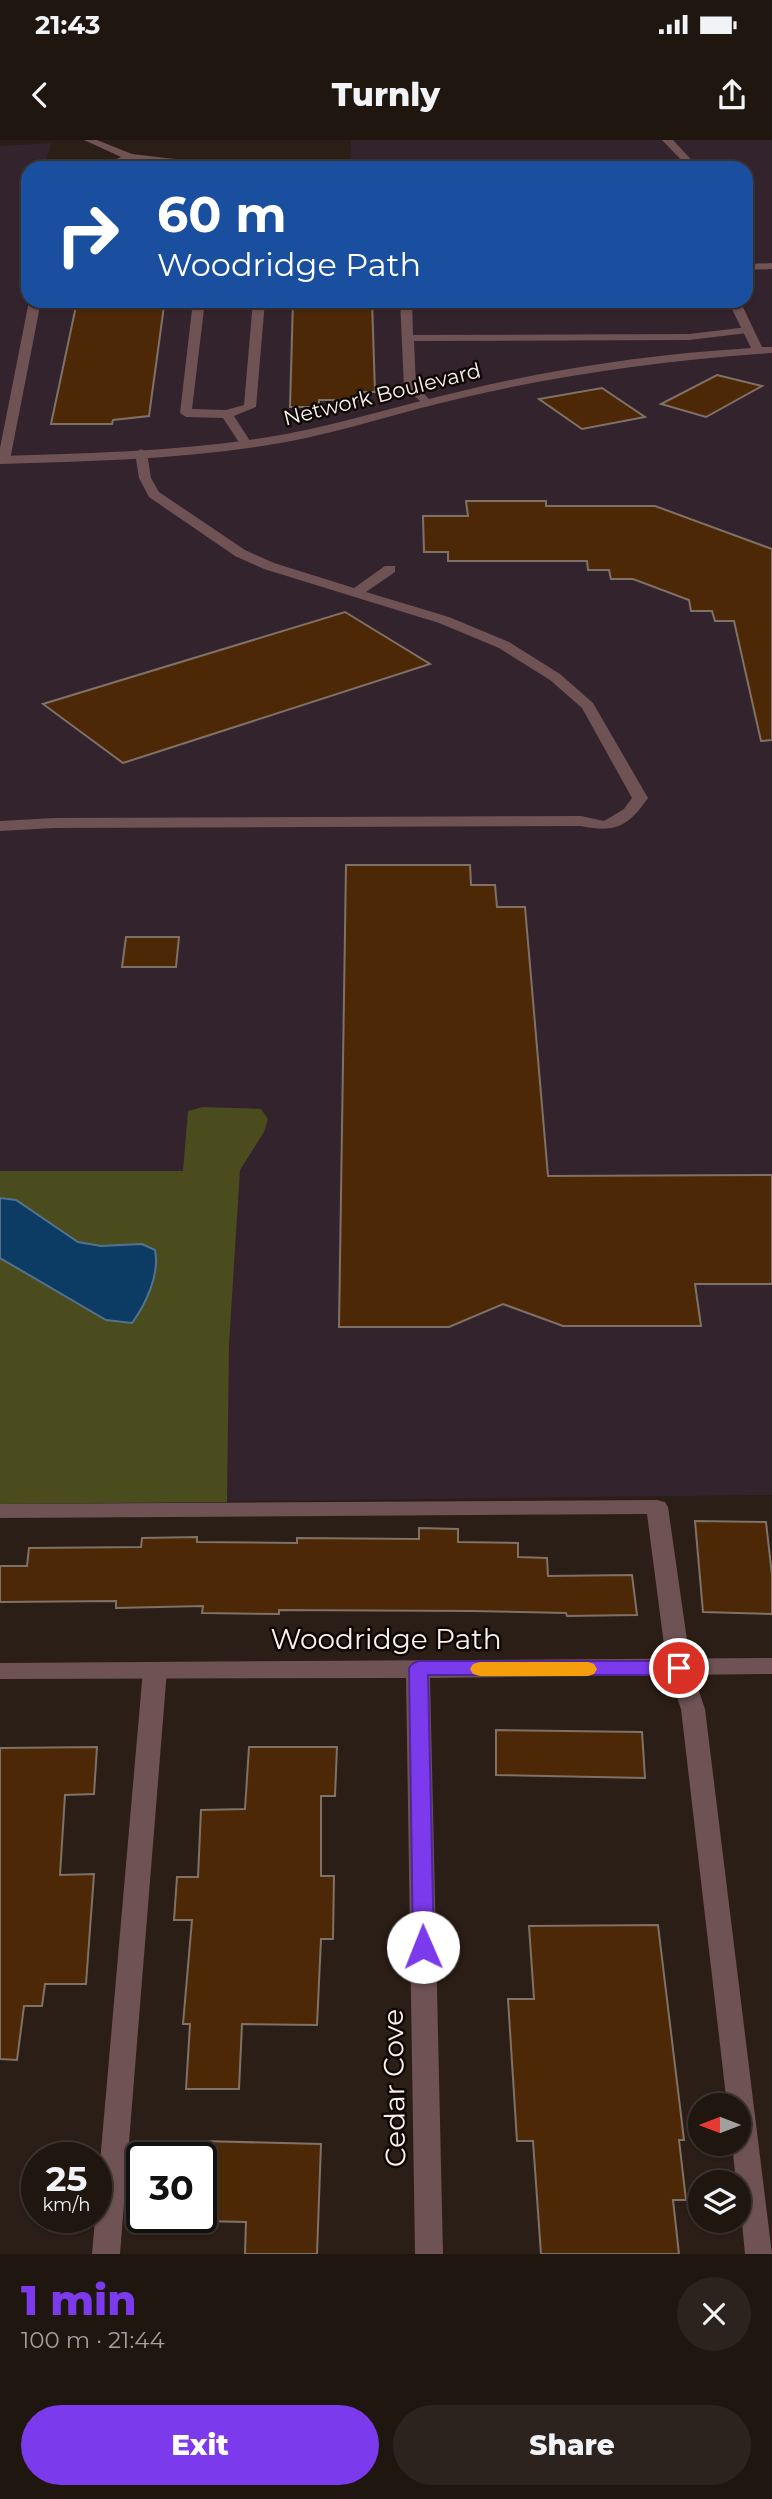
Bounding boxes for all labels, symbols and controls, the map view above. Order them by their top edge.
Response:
text: 21:43 [35,9,100,41]
text: Turnly [332,75,440,114]
icon: back [21,76,59,114]
icon: share [713,76,751,114]
text: 60 m [157,185,287,244]
icon: right [42,189,133,280]
text: Woodridge Path [157,245,421,284]
street label: Network Boulevard [281,357,483,431]
street label: Woodridge Path [270,1622,502,1656]
pin [649,1638,709,1698]
icon: arrive [660,1649,698,1687]
position arrow [386,1910,460,1984]
street label: Cedar Cove [376,2009,412,2167]
north arrow [688,2093,751,2156]
map controls [688,2093,751,2233]
speed limit sign: 30 [126,2142,217,2233]
text: 25 [46,2157,87,2200]
button: layers [688,2170,751,2233]
text: km/h [42,2194,91,2216]
text: 1 min [21,2274,137,2326]
button: close [677,2277,751,2351]
text: 100 m · 21:44 [21,2326,165,2354]
button: Exit [21,2405,379,2485]
button: Share [393,2405,751,2485]

